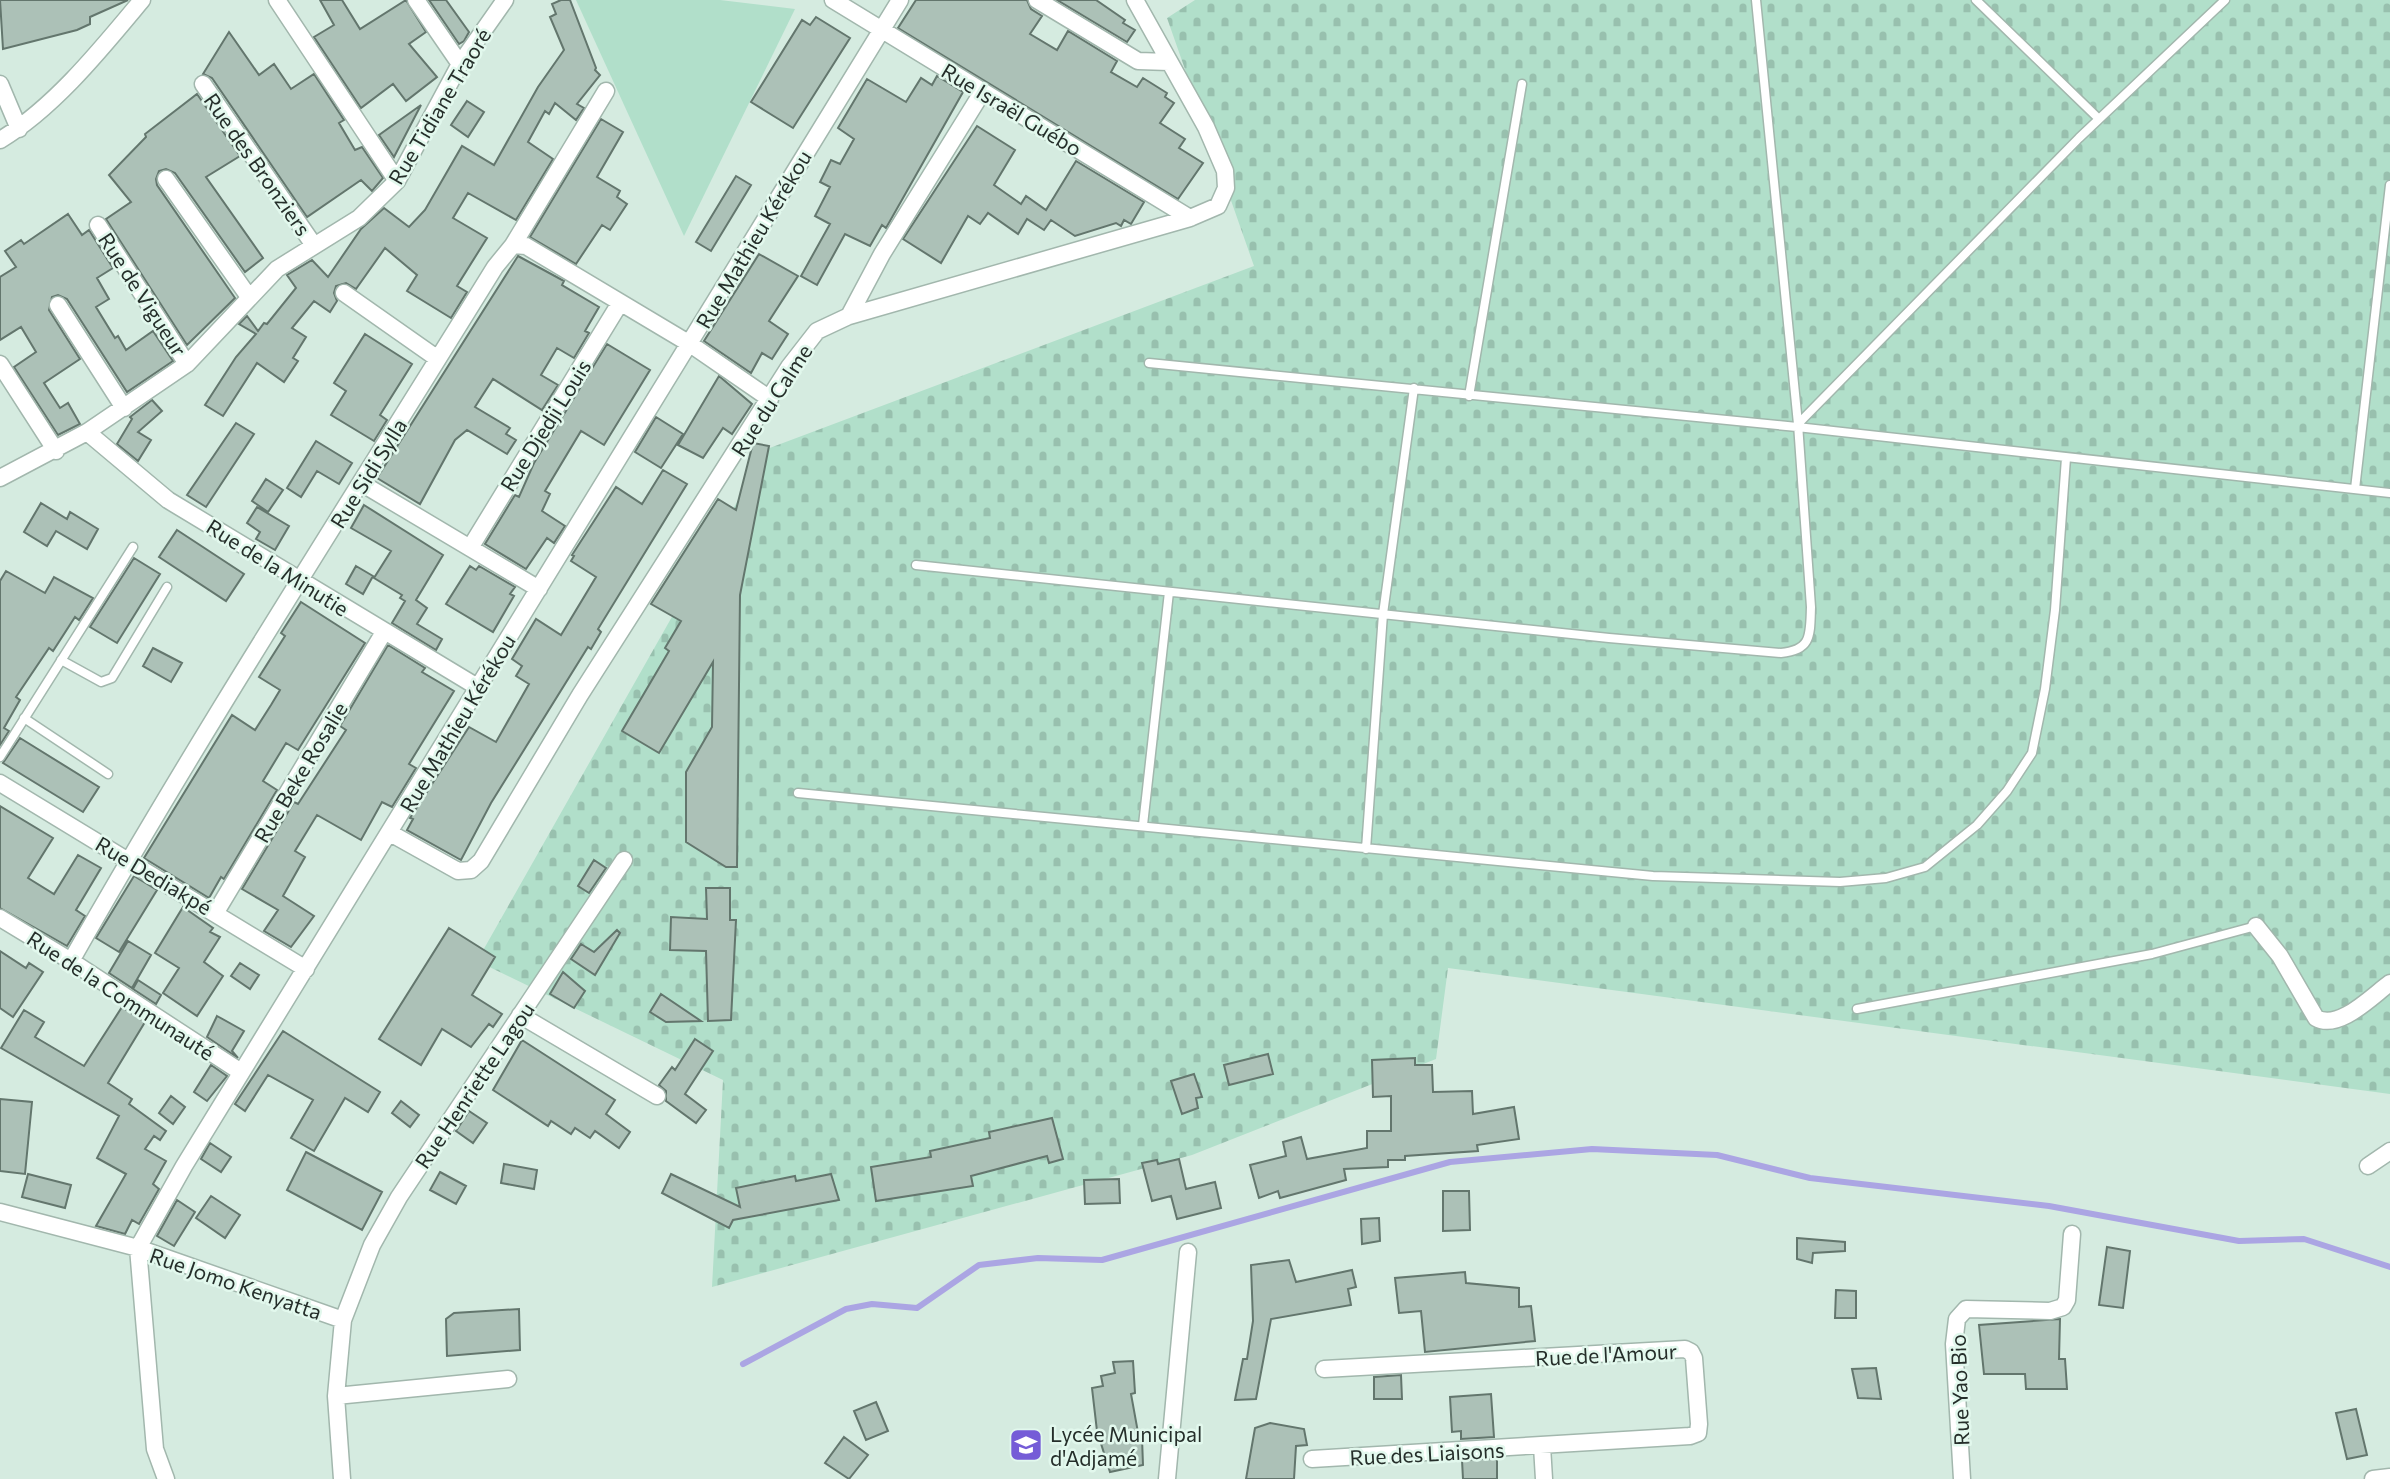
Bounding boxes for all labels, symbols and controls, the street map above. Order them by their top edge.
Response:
street label: Rue Tidiane Traoré [382,23,496,189]
street label: Rue Israël Guébo [937,57,1087,161]
street label: Rue des Bronziers [200,88,316,240]
street label: Rue Mathieu Kérékou [690,145,816,333]
street label: Rue de Vigueur [94,228,192,360]
street label: Rue du Calme [725,339,817,461]
street label: Rue Djedji Louis [494,354,596,496]
street label: Rue Sidi Sylla [324,414,412,532]
street label: Rue de la Minutie [202,513,354,621]
street label: Rue Mathieu Kérékou [394,629,520,817]
street label: Rue Beke Rosalie [248,697,352,847]
street label: Rue Dediakpé [92,831,216,919]
street label: Rue de la Communauté [23,925,219,1065]
street label: Rue Henriette Lagou [409,997,539,1173]
street label: Rue Jomo Kenyatta [147,1242,325,1324]
street label: Rue Yao Bio [1945,1334,1973,1446]
street label: Rue de l'Amour [1534,1338,1678,1370]
place label: Lycée Municipal d'Adjamé [1050,1421,1202,1470]
school or university icon: Lycée Municipal d'Adjamé [1007,1426,1045,1464]
street label: Rue des Liaisons [1349,1436,1505,1470]

